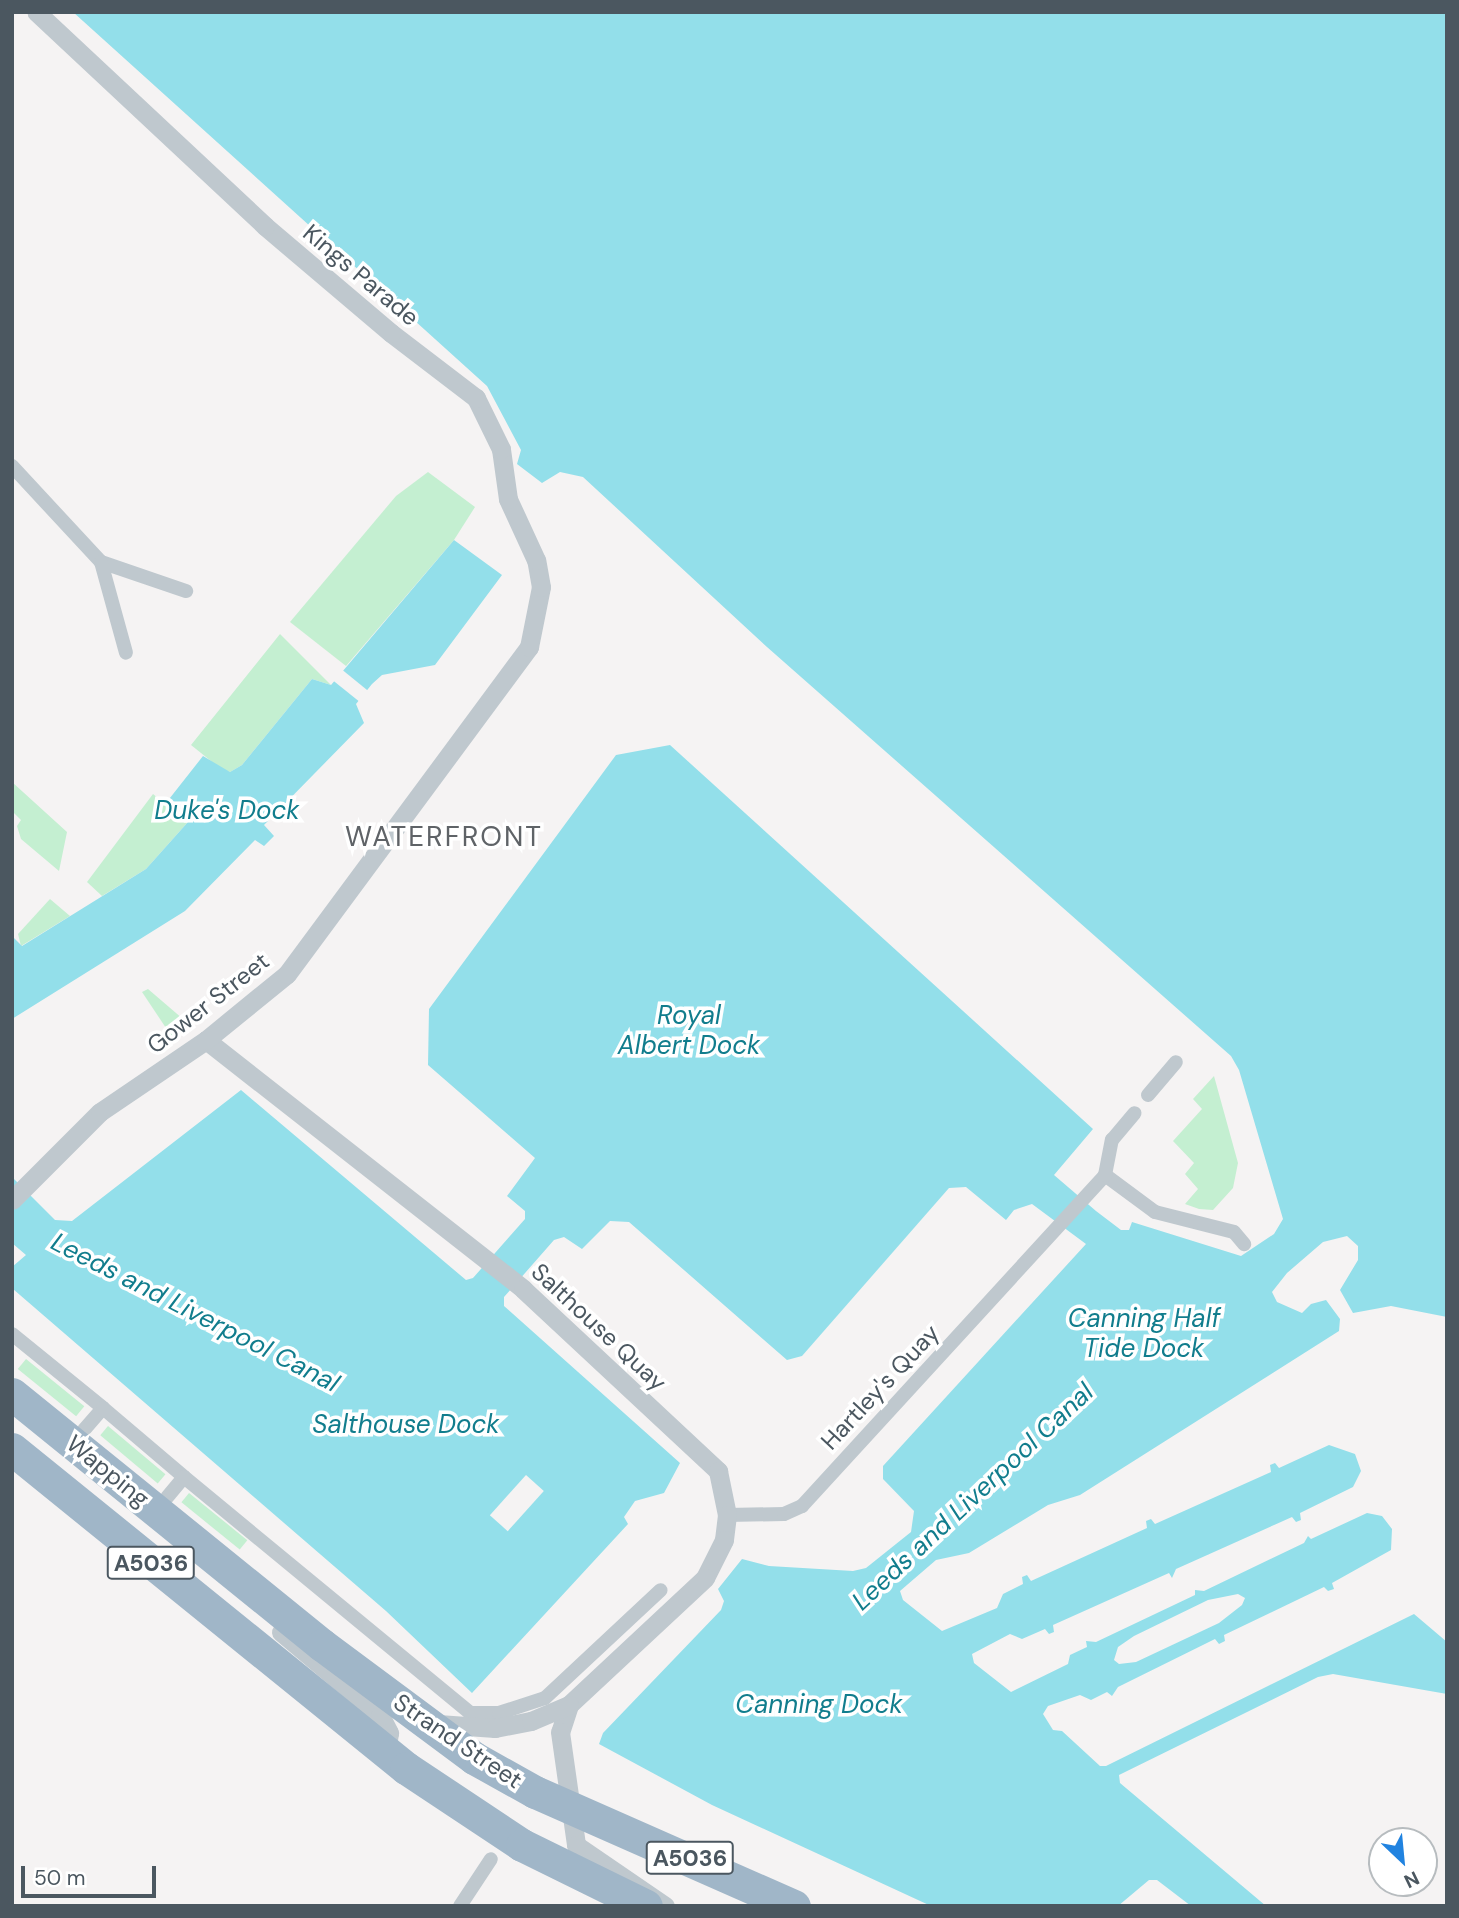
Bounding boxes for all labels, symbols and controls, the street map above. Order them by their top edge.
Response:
street label: Kings Parade [297,218,425,332]
water label: Duke's Dock [154,795,300,827]
district label: WATERFRONT [346,820,542,854]
street label: Gower Street [141,946,275,1060]
water label: Royal Albert Dock [618,1000,760,1062]
water label: Leeds and Liverpool Canal [46,1227,344,1399]
street label: Salthouse Quay [526,1257,672,1397]
water label: Canning Half Tide Dock [1068,1303,1220,1364]
street label: Hartley's Quay [815,1319,945,1455]
water label: Leeds and Liverpool Canal [846,1377,1100,1617]
water label: Salthouse Dock [312,1409,500,1441]
street label: Wapping [61,1429,155,1513]
road number: A5036 [106,1544,196,1582]
street label: Strand Street [388,1688,528,1794]
water label: Canning Dock [735,1689,903,1721]
north arrow [1368,1827,1438,1897]
road number: A5036 [644,1839,736,1878]
scale bar [24,1852,159,1896]
text: 50 m [34,1864,85,1892]
text: N [1400,1865,1423,1894]

